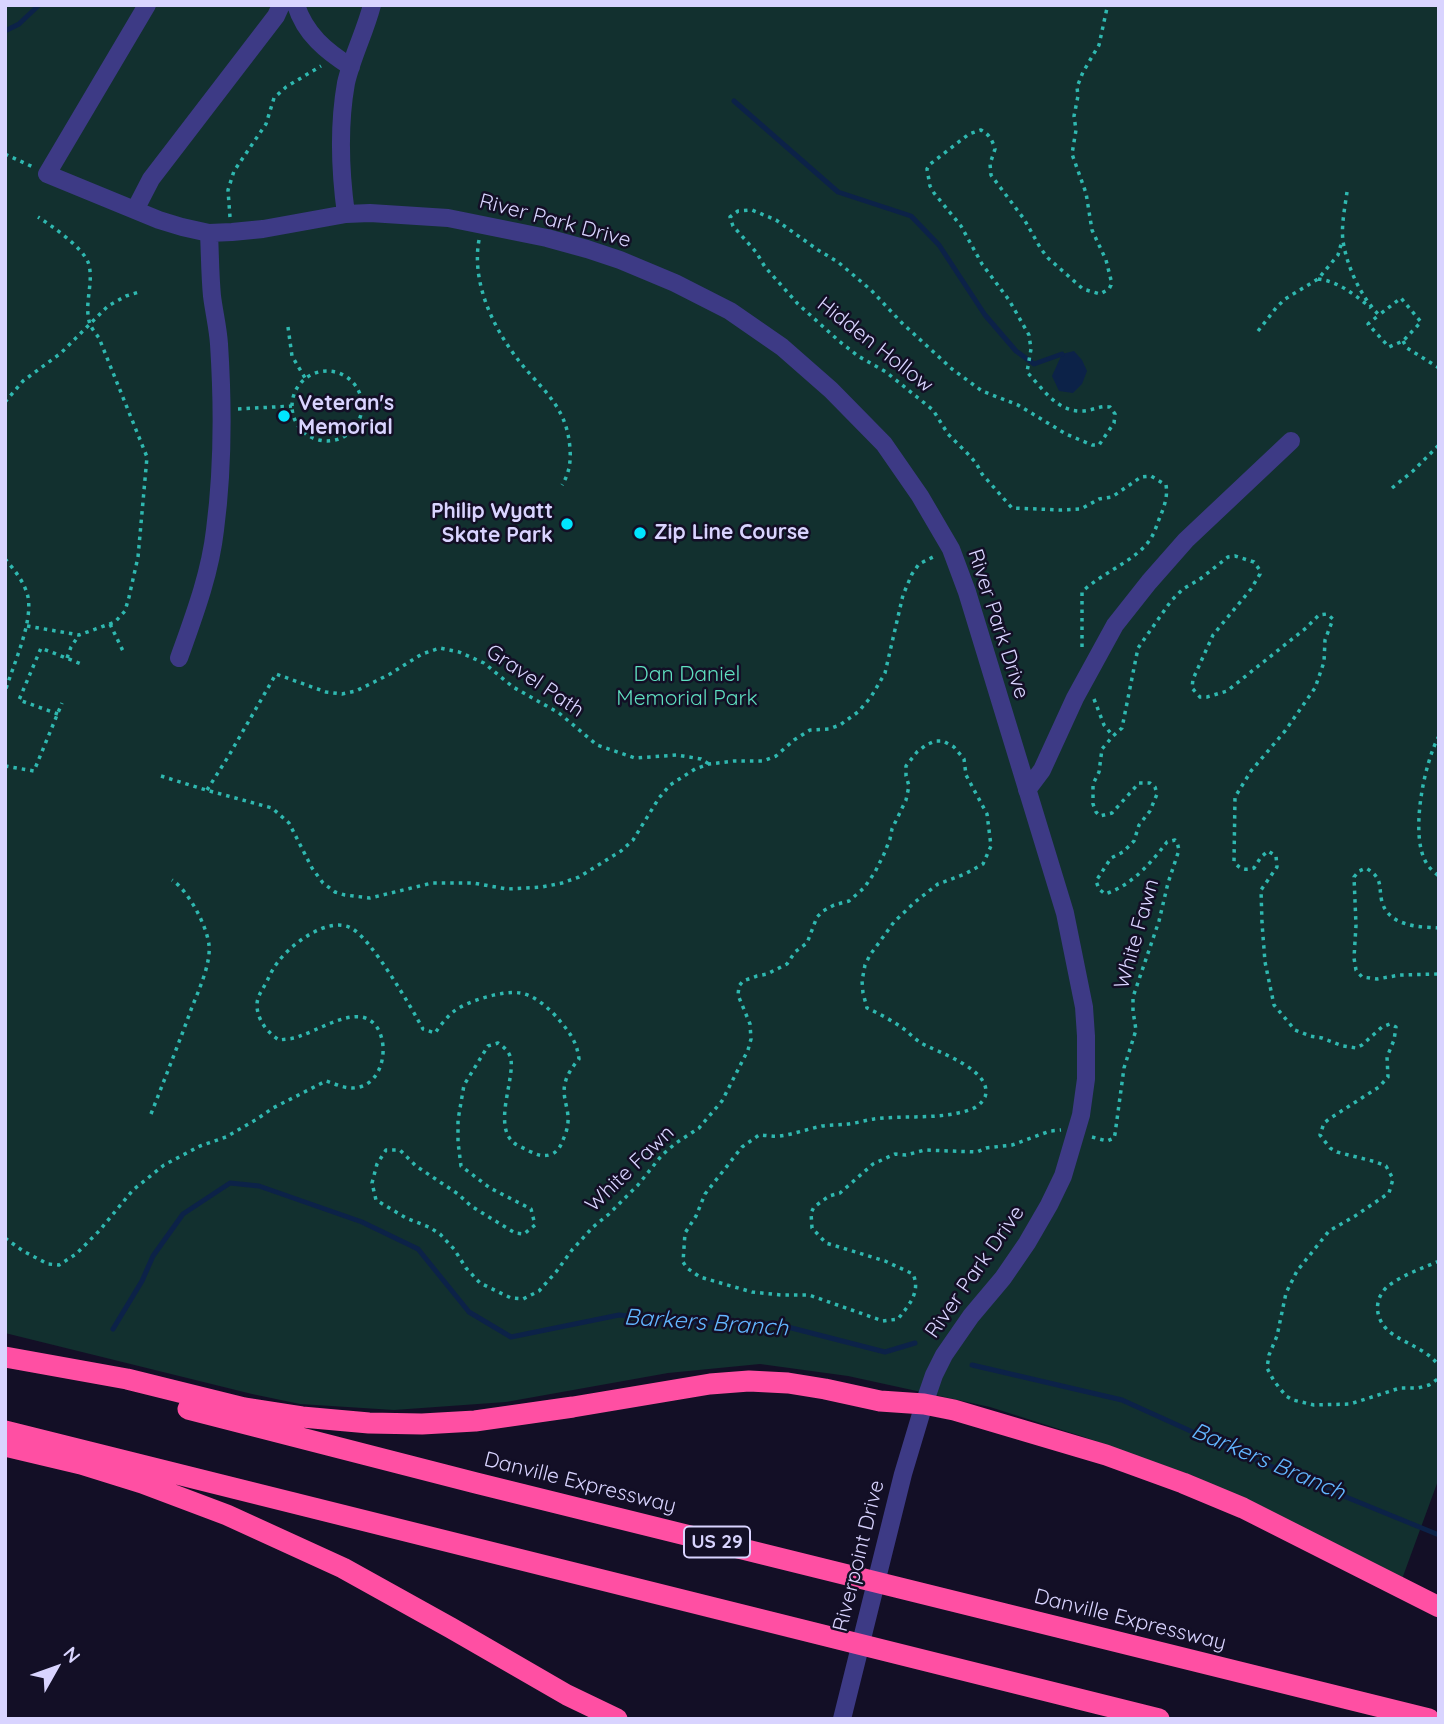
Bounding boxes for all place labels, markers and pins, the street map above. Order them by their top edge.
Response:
place label: Veteran's Memorial [298,391,394,441]
marker: Veteran's Memorial [276,408,292,424]
place label: Philip Wyatt Skate Park [431,499,553,549]
marker: Philip Wyatt Skate Park [559,516,575,532]
place label: Zip Line Course [654,520,809,546]
marker: Zip Line Course [632,525,648,541]

